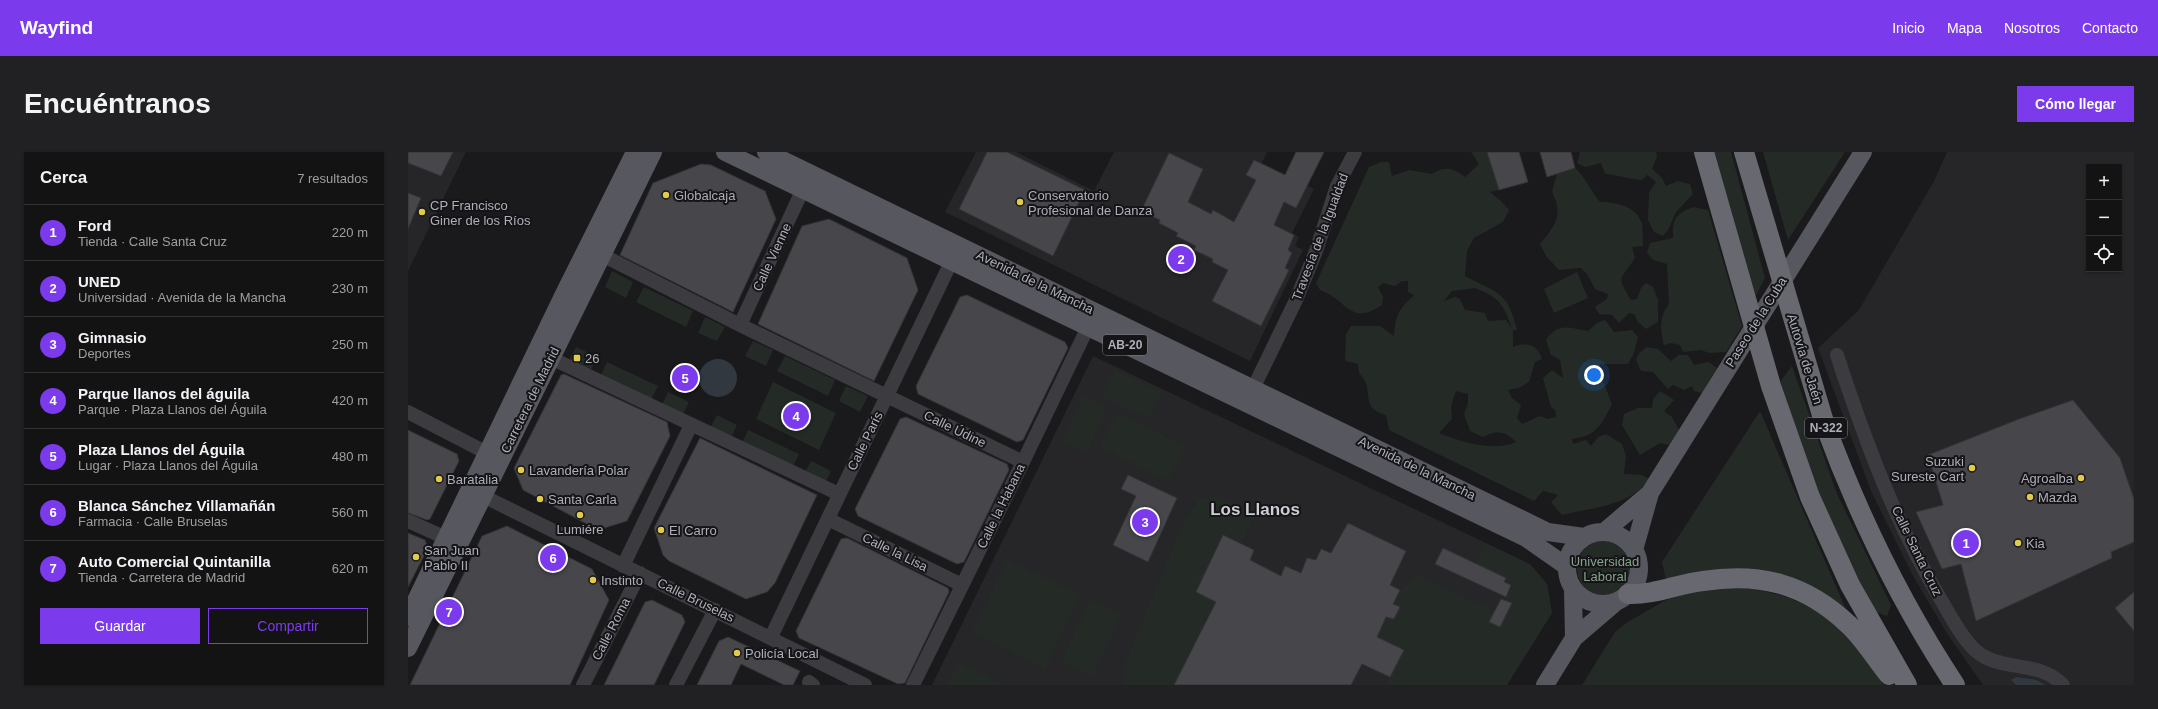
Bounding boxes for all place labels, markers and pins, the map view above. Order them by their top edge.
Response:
place label: Globalcaja [674,188,736,203]
place label: Conservatorio Profesional de Danza [1028,188,1153,218]
marker: Globalcaja [661,190,671,200]
marker: Conservatorio Profesional de Danza [1015,197,1025,207]
place label: CP Francisco Giner de los Ríos [430,198,531,228]
marker: CP Francisco Giner de los Ríos [417,207,427,217]
pin: 2 [1168,244,1194,274]
place label: 26 [585,351,599,366]
marker: 26 [572,353,582,363]
pin: 5 [672,363,698,393]
pin: 4 [783,401,809,431]
place label: Suzuki Sureste Cart [1891,454,1964,484]
place label: Lavandería Polar [529,463,629,478]
marker: Suzuki Sureste Cart [1967,463,1977,473]
marker: Lavandería Polar [516,465,526,475]
place label: Agroalba [2021,471,2074,486]
place label: Baratalia [447,472,499,487]
marker: Agroalba [2076,473,2086,483]
marker: Baratalia [434,474,444,484]
place label: Mazda [2038,490,2078,505]
place label: Santa Carla [548,492,617,507]
marker: Mazda [2025,492,2035,502]
marker: Santa Carla [535,494,545,504]
pin: 3 [1132,507,1158,537]
marker: Lumiére [575,510,585,520]
place label: Lumiére [557,522,603,537]
place label: El Carro [669,523,717,538]
marker: El Carro [656,525,666,535]
pin: 1 [1953,528,1979,558]
place label: Kia [2026,536,2046,551]
marker: Kia [2013,538,2023,548]
place label: San Juan Pablo II [424,543,479,573]
pin: 6 [540,543,566,573]
marker: San Juan Pablo II [411,552,421,562]
place label: Instinto [601,573,643,588]
marker: Instinto [588,575,598,585]
pin: 7 [436,597,462,627]
place label: Policía Local [745,646,819,661]
marker: Policía Local [732,648,742,658]

